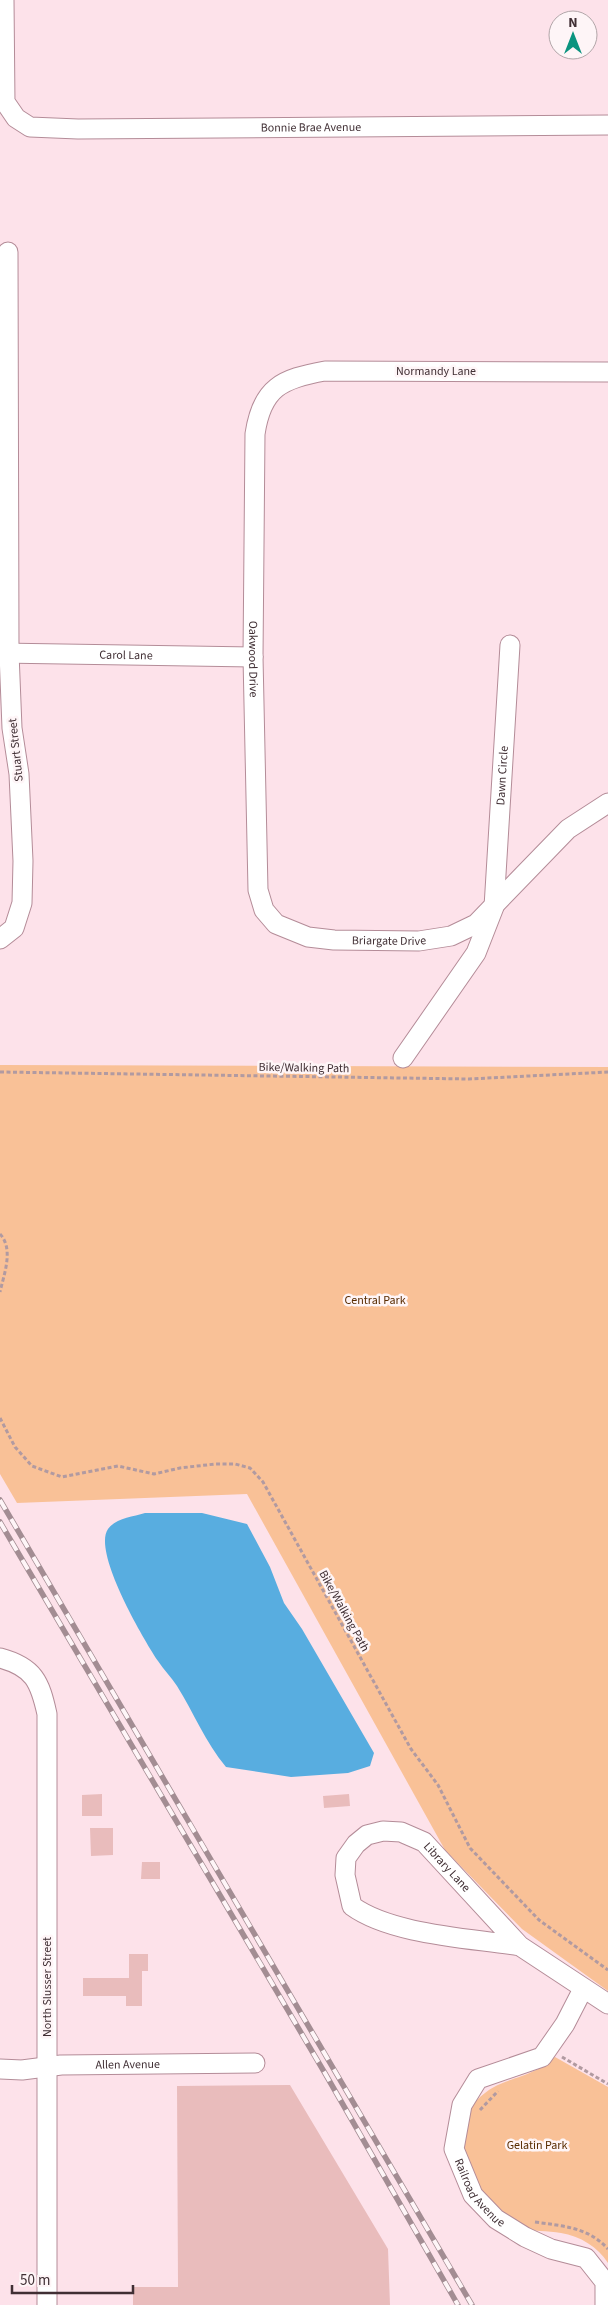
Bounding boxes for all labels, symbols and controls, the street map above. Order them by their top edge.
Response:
north arrow [548,10,598,60]
text: N [568,13,578,33]
street label: Bonnie Brae Avenue [261,118,361,136]
street label: Normandy Lane [396,363,476,380]
street label: Oakwood Drive [244,621,262,698]
street label: Carol Lane [99,646,153,664]
street label: Stuart Street [4,718,28,782]
street label: Dawn Circle [492,745,512,806]
street label: Briargate Drive [352,931,427,950]
street label: Bike/Walking Path [258,1059,350,1077]
park label: Central Park [344,1292,406,1309]
street label: Bike/Walking Path [315,1567,373,1655]
street label: Library Lane [420,1838,474,1896]
street label: North Slusser Street [39,1937,56,2037]
street label: Allen Avenue [95,2055,160,2073]
park label: Gelatin Park [507,2137,567,2154]
street label: Railroad Avenue [450,2156,508,2231]
scale bar [12,2262,134,2294]
text: 50 m [20,2270,50,2291]

